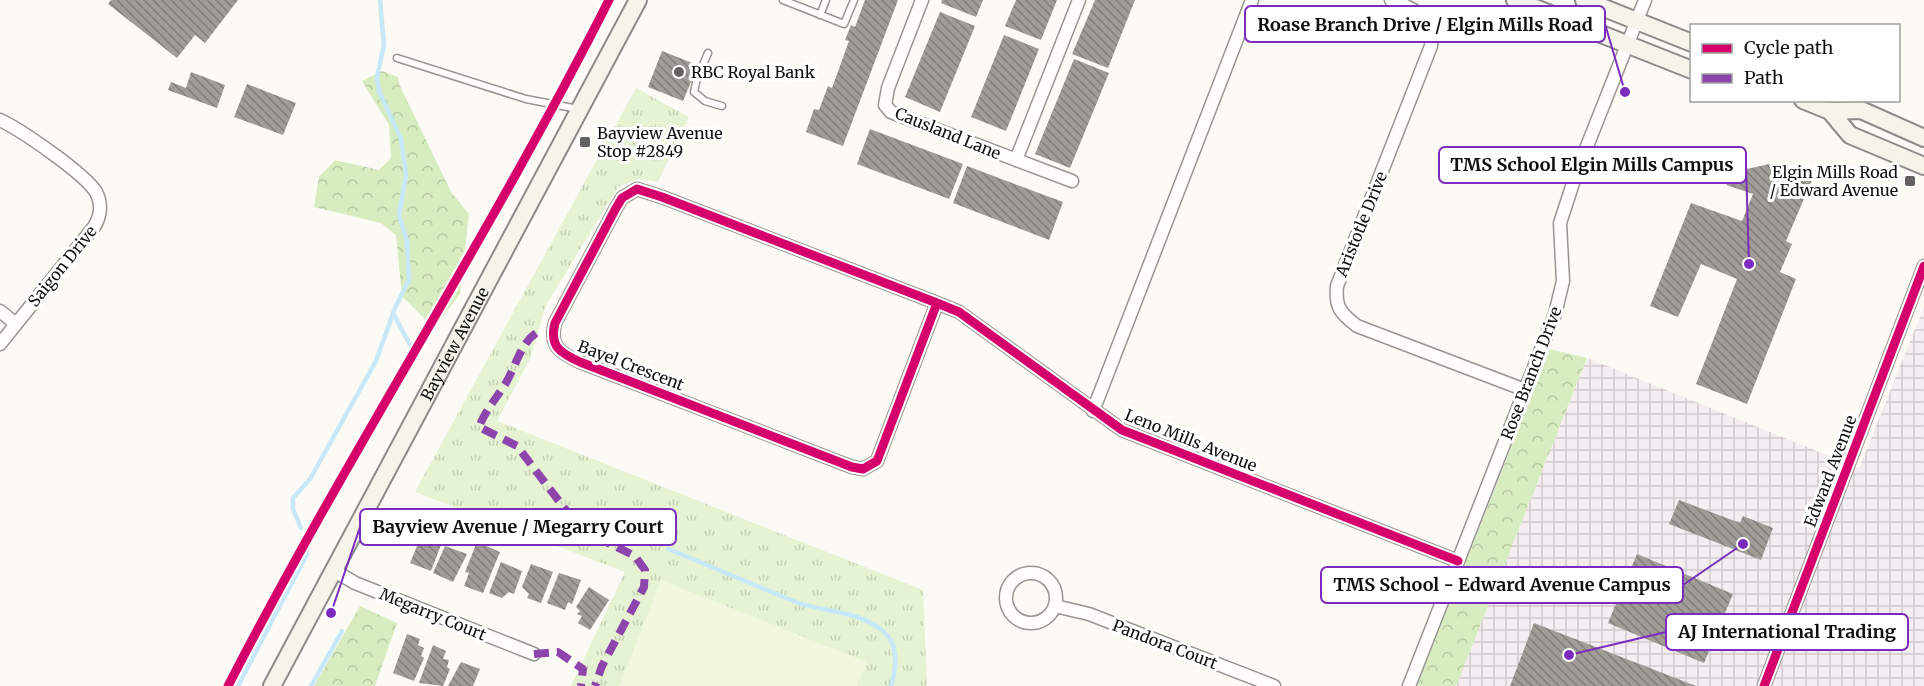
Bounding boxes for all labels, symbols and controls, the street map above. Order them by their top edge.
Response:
callout: Roase Branch Drive / Elgin Mills Road [1245,6,1605,42]
text: Roase Branch Drive / Elgin Mills Road [1257,13,1593,36]
legend [1690,24,1900,102]
text: Cycle path [1744,36,1834,59]
place label: RBC Royal Bank [691,62,816,82]
marker: RBC Royal Bank [672,65,686,79]
text: Path [1744,66,1784,89]
street label: Causland Lane [892,103,1004,163]
place label: Bayview Avenue Stop #2849 [597,123,723,161]
marker: Bayview Avenue Stop #2849 [578,135,592,149]
callout: TMS School Elgin Mills Campus [1439,147,1746,183]
text: TMS School Elgin Mills Campus [1450,153,1734,176]
place label: Elgin Mills Road / Edward Avenue [1770,162,1898,200]
street label: Aristotle Drive [1330,168,1391,280]
marker: Elgin Mills Road / Edward Avenue [1903,174,1917,188]
street label: Saigon Drive [23,222,101,310]
street label: Bayview Avenue [416,284,493,404]
street label: Rose Branch Drive [1496,304,1566,442]
street label: Bayel Crescent [575,336,688,395]
street label: Leno Mills Avenue [1122,404,1260,476]
street label: Edward Avenue [1799,412,1861,530]
callout: Bayview Avenue / Megarry Court [360,509,676,545]
text: Bayview Avenue / Megarry Court [372,515,665,538]
callout: TMS School - Edward Avenue Campus [1321,567,1683,603]
text: TMS School - Edward Avenue Campus [1333,573,1671,596]
street label: Megarry Court [377,584,490,645]
callout: AJ International Trading [1666,614,1908,650]
street label: Pandora Court [1110,615,1221,673]
text: AJ International Trading [1677,620,1896,643]

